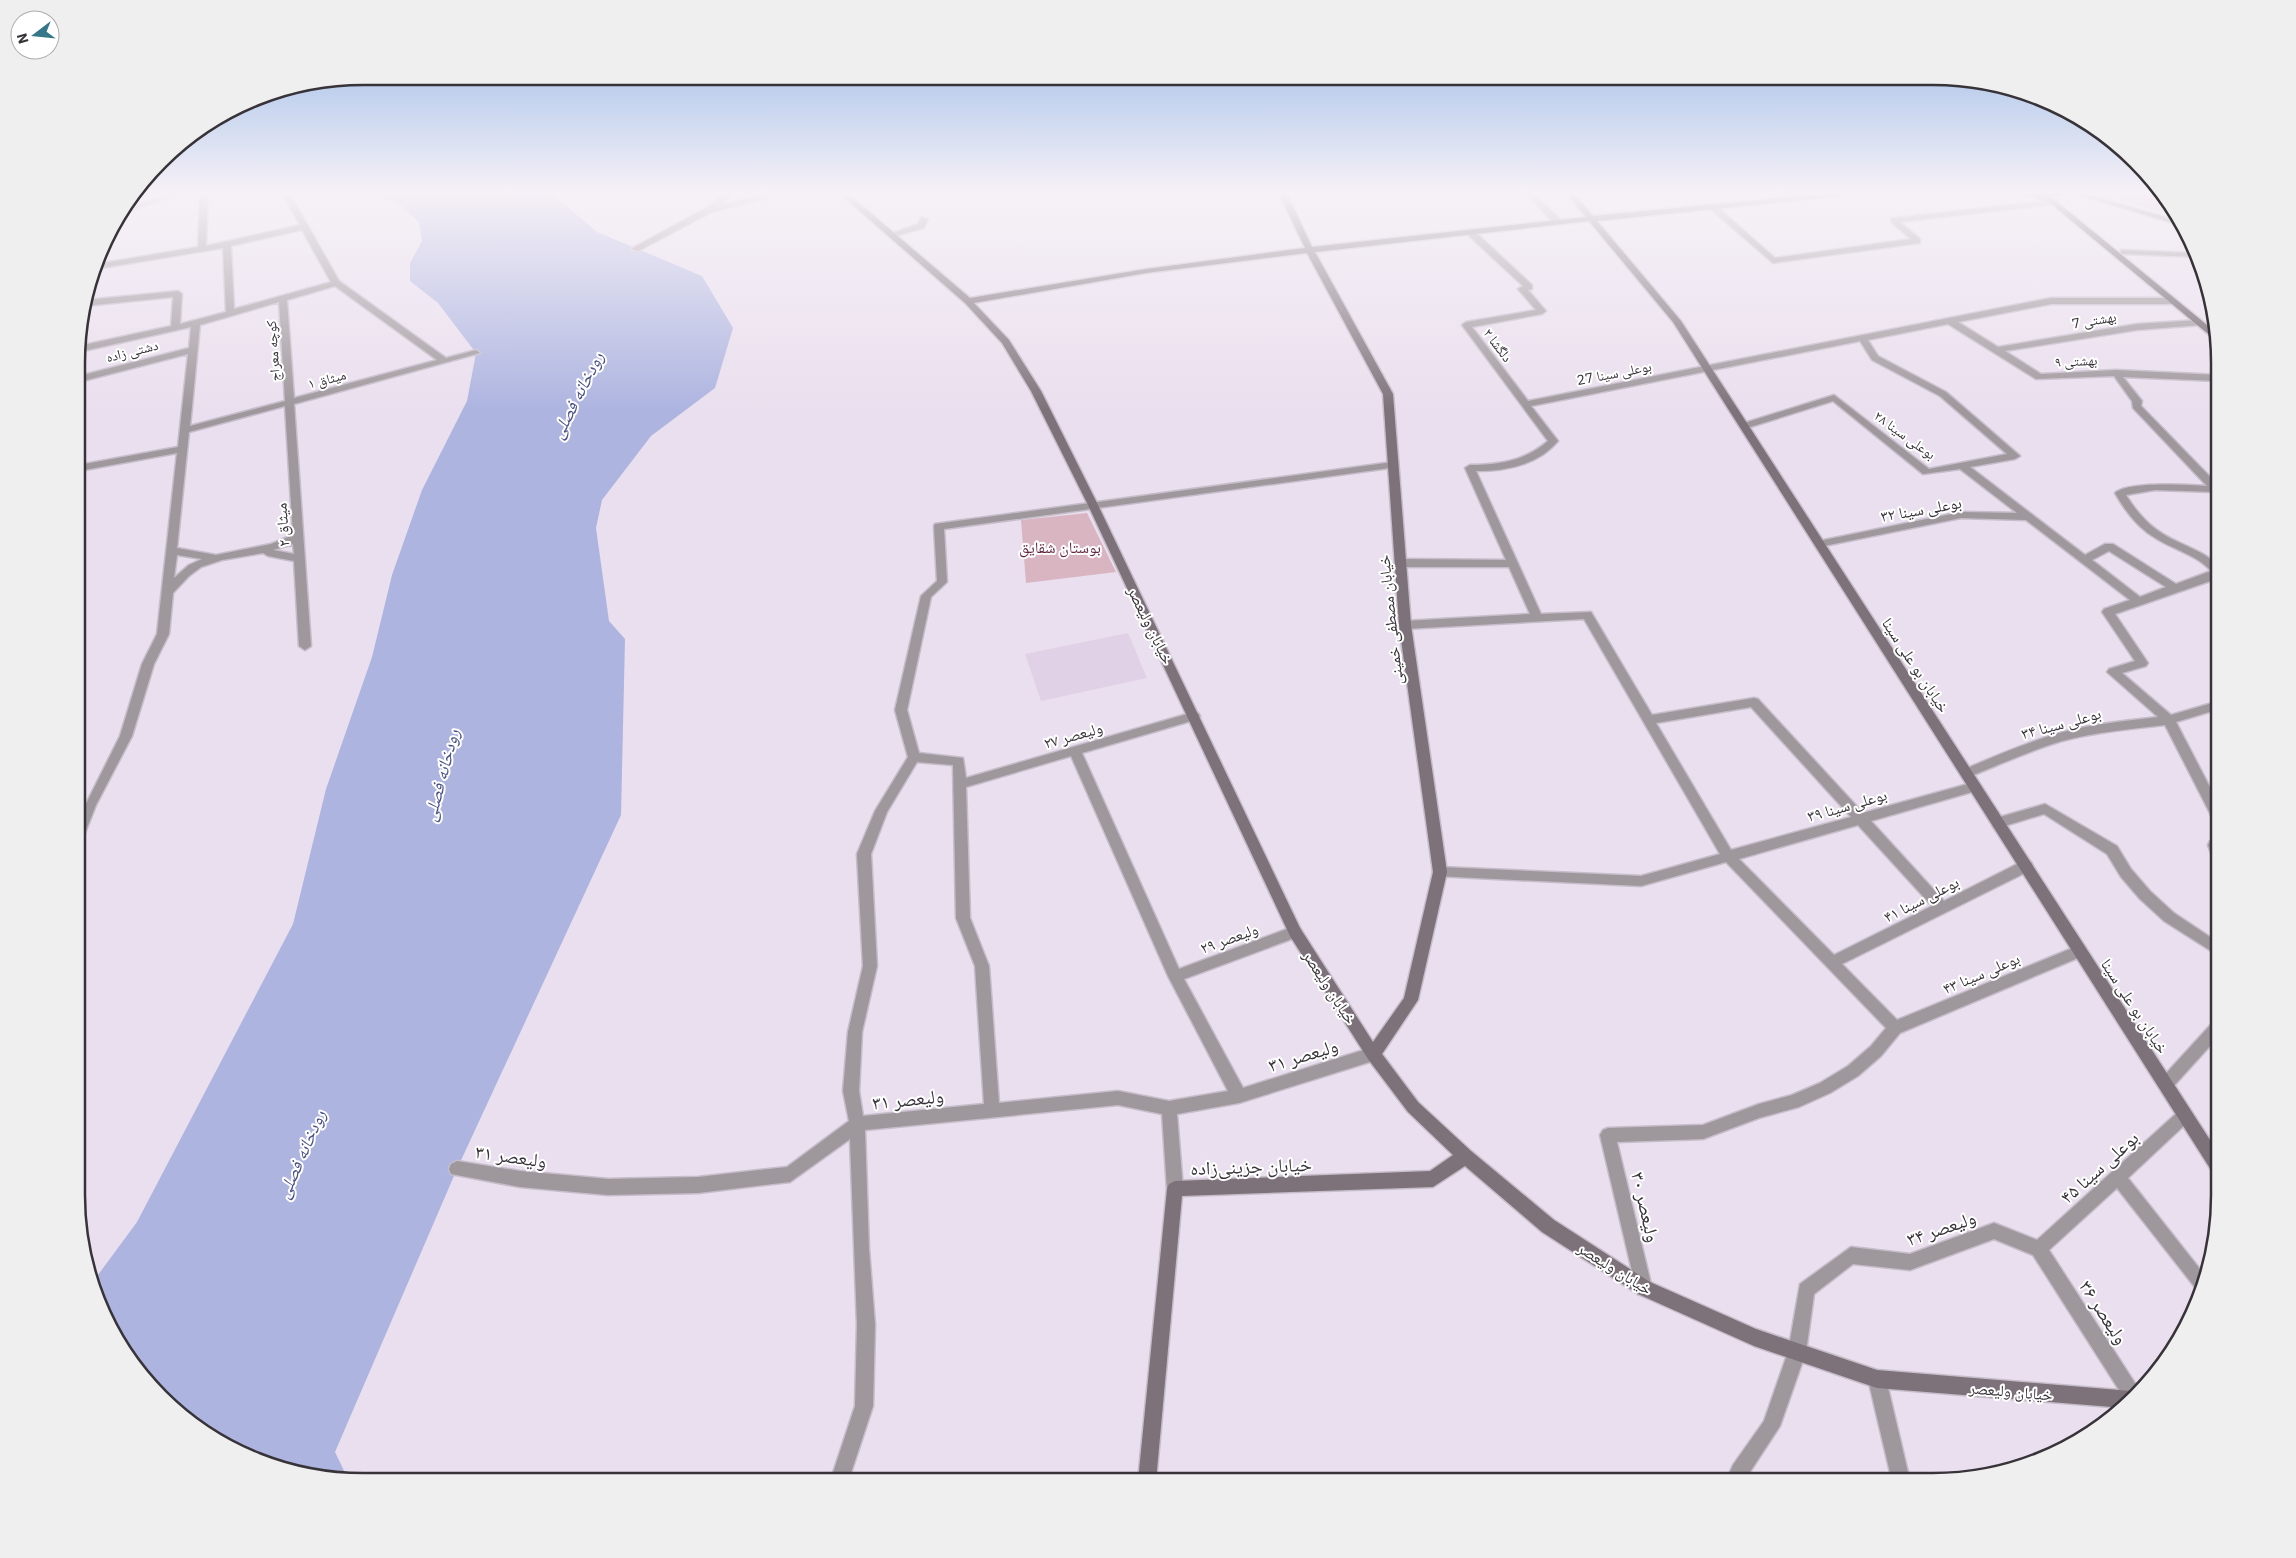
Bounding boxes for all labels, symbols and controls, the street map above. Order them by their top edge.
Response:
north arrow [10,10,60,60]
text: N [12,31,33,46]
street label: بهشتی 7 [2070,307,2118,333]
street label: کوچه معراج [262,320,285,382]
street label: دلگشا ۲ [1479,325,1517,366]
street label: دشتی زاده [104,336,160,366]
water label: رودخانه فصلی [545,348,609,442]
street label: بهشتی ۹ [2054,351,2098,371]
street label: بوعلی سینا 27 [1575,357,1653,389]
street label: میثاق ۱ [306,365,348,393]
street label: بوعلی سینا ۲۸ [1871,407,1939,463]
street label: بوعلی سینا ۳۲ [1879,492,1963,527]
street label: میثاق ۲ [270,502,295,548]
park label: بوستان شقایق [1019,537,1101,558]
street label: خیابان مصطفی خمینی [1373,554,1408,686]
street label: خیابان ولیعصر [1122,582,1178,667]
street label: خیابان بو علی سینا [1877,614,1954,717]
street label: بوعلی سینا ۳۴ [2019,703,2103,744]
street label: ولیعصر ۲۷ [1041,717,1105,753]
water label: رودخانه فصلی [418,726,464,824]
street label: بوعلی سینا ۳۹ [1805,784,1889,827]
street label: بوعلی سینا ۴۱ [1880,872,1962,927]
street label: ولیعصر ۲۹ [1197,918,1261,958]
street label: خیابان ولیعصر [1297,946,1361,1028]
street label: بوعلی سینا ۴۳ [1939,948,2023,999]
street label: خیابان بو علی سینا [2096,955,2173,1058]
street label: ولیعصر ۳۱ [1265,1033,1341,1077]
street label: ولیعصر ۳۱ [871,1083,945,1115]
water label: رودخانه فصلی [271,1106,331,1202]
street label: بوعلی سینا ۴۵ [2055,1126,2143,1208]
street label: ولیعصر ۳۱ [474,1139,548,1173]
street label: خیابان جزینی‌زاده [1190,1152,1312,1180]
street label: ولیعصر ۳۰ [1626,1169,1666,1245]
street label: ولیعصر ۳۴ [1903,1205,1979,1251]
street label: خیابان ولیعصر [1573,1237,1656,1300]
street label: ولیعصر ۳۶ [2074,1275,2134,1349]
street label: خیابان ولیعصر [1967,1377,2054,1406]

